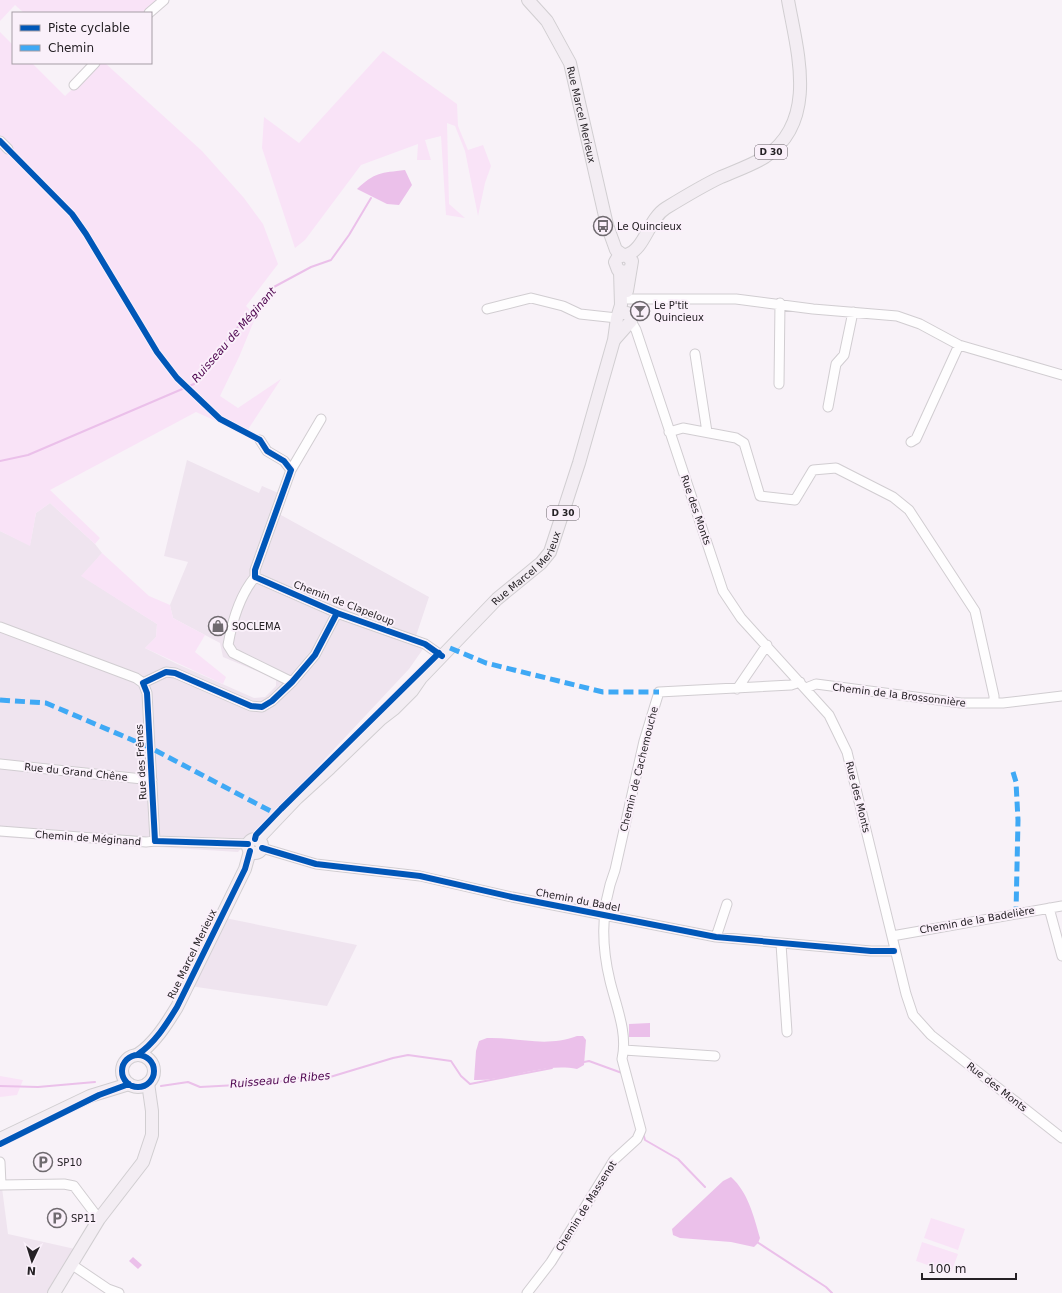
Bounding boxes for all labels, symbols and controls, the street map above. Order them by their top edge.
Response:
legend [12,12,152,64]
text: Piste cyclable [48,21,130,35]
text: Chemin [48,41,94,55]
street label: Rue Marcel Merieux [565,65,598,164]
road number: D 30 [755,145,787,159]
bus stop icon: Le Quincieux [592,215,614,237]
place label: Le Quincieux [617,221,682,232]
water label: Ruisseau de Méginant [189,284,279,385]
bar icon: Le P'tit Quincieux [629,300,651,322]
place label: Le P'tit Quincieux [654,300,704,323]
street label: Rue des Monts [679,474,713,546]
road number: D 30 [547,506,579,520]
street label: Rue Marcel Merieux [489,530,562,607]
street label: Chemin de Clapeloup [292,579,396,627]
shop icon: SOCLEMA [207,615,229,637]
place label: SOCLEMA [232,621,281,632]
street label: Chemin de la Brossonnière [832,681,966,709]
street label: Chemin de Cachemouche [618,705,660,833]
street label: Rue des Frênes [134,724,148,800]
street label: Rue des Monts [844,760,872,834]
street label: Rue du Grand Chêne [24,761,128,783]
street label: Chemin de Méginand [35,829,141,847]
street label: Chemin du Badel [535,886,621,914]
street label: Chemin de la Badelière [919,904,1035,936]
street label: Rue Marcel Merieux [165,907,219,1001]
street label: Rue des Monts [965,1060,1029,1114]
water label: Ruisseau de Ribes [229,1069,331,1091]
parking icon: SP10 [32,1151,54,1173]
place label: SP10 [57,1157,82,1168]
street label: Chemin de Massenot [554,1159,618,1253]
parking icon: SP11 [46,1207,68,1229]
place label: SP11 [71,1213,96,1224]
north arrow [12,1241,52,1281]
scale bar [922,1255,1016,1281]
text: 100 m [928,1262,966,1276]
text: N [26,1264,36,1277]

